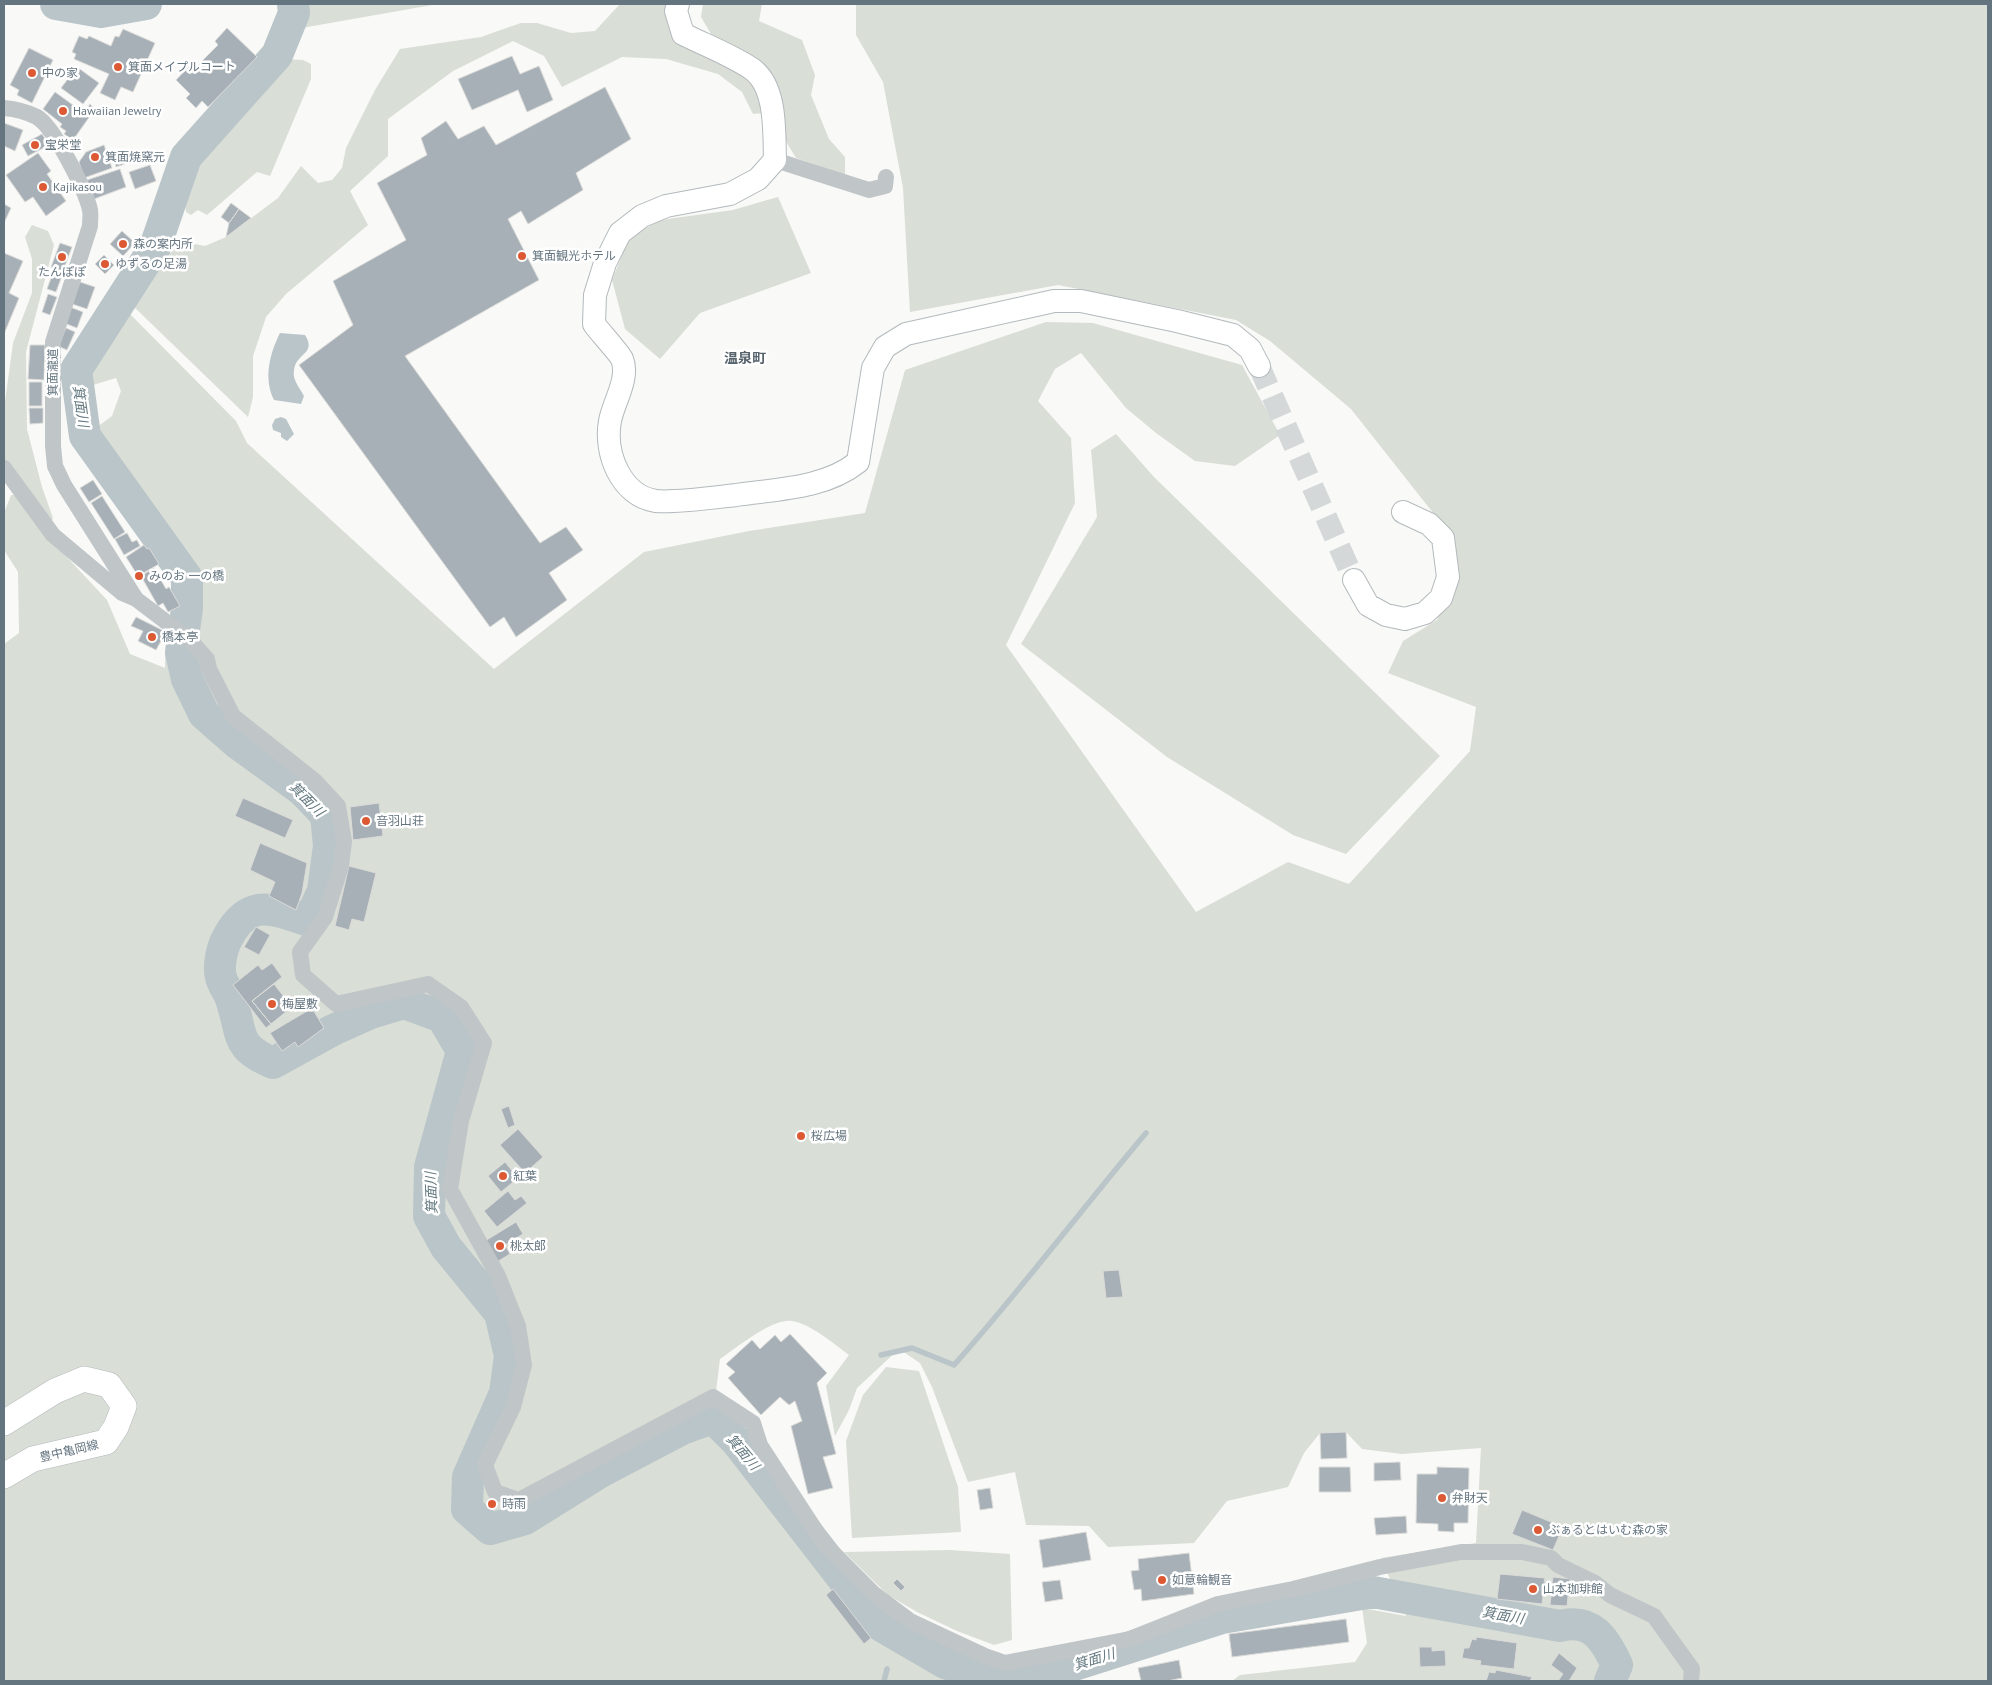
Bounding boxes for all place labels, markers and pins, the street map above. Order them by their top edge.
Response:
place label: 箕面メイプルコート [128,59,236,74]
marker: 箕面メイプルコート [112,61,124,73]
place label: 中の家 [42,65,78,80]
marker: 中の家 [26,67,38,79]
place label: Hawaiian Jewelry [73,103,162,118]
marker: Hawaiian Jewelry [57,105,69,117]
place label: 宝栄堂 [45,137,81,152]
marker: 宝栄堂 [29,139,41,151]
place label: 箕面焼窯元 [105,149,165,164]
marker: 箕面焼窯元 [89,151,101,163]
place label: Kajikasou [53,179,102,194]
marker: Kajikasou [37,181,49,193]
place label: 森の案内所 [133,236,193,251]
marker: 森の案内所 [117,238,129,250]
place label: 箕面観光ホテル [532,248,616,263]
marker: 箕面観光ホテル [516,250,528,262]
marker: たんぽぽ [56,251,68,263]
place label: ゆずるの足湯 [115,256,187,271]
marker: ゆずるの足湯 [99,258,111,270]
place label: たんぽぽ [38,264,86,279]
place label: みのお 一の橋 [149,568,224,583]
marker: みのお 一の橋 [133,570,145,582]
place label: 橋本亭 [162,629,198,644]
marker: 橋本亭 [146,631,158,643]
place label: 音羽山荘 [376,813,424,828]
marker: 音羽山荘 [360,815,372,827]
place label: 梅屋敷 [282,996,318,1011]
marker: 梅屋敷 [266,998,278,1010]
place label: 桜広場 [811,1128,847,1143]
marker: 桜広場 [795,1130,807,1142]
place label: 紅葉 [513,1168,537,1183]
marker: 紅葉 [497,1170,509,1182]
place label: 桃太郎 [510,1238,546,1253]
marker: 桃太郎 [494,1240,506,1252]
place label: 弁財天 [1452,1490,1488,1505]
marker: 弁財天 [1436,1492,1448,1504]
place label: 時雨 [502,1496,526,1511]
marker: 時雨 [486,1498,498,1510]
place label: ぶぁるとはいむ森の家 [1548,1522,1668,1537]
marker: ぶぁるとはいむ森の家 [1532,1524,1544,1536]
place label: 如意輪観音 [1172,1572,1232,1587]
marker: 如意輪観音 [1156,1574,1168,1586]
place label: 山本珈琲館 [1543,1581,1603,1596]
marker: 山本珈琲館 [1527,1583,1539,1595]

